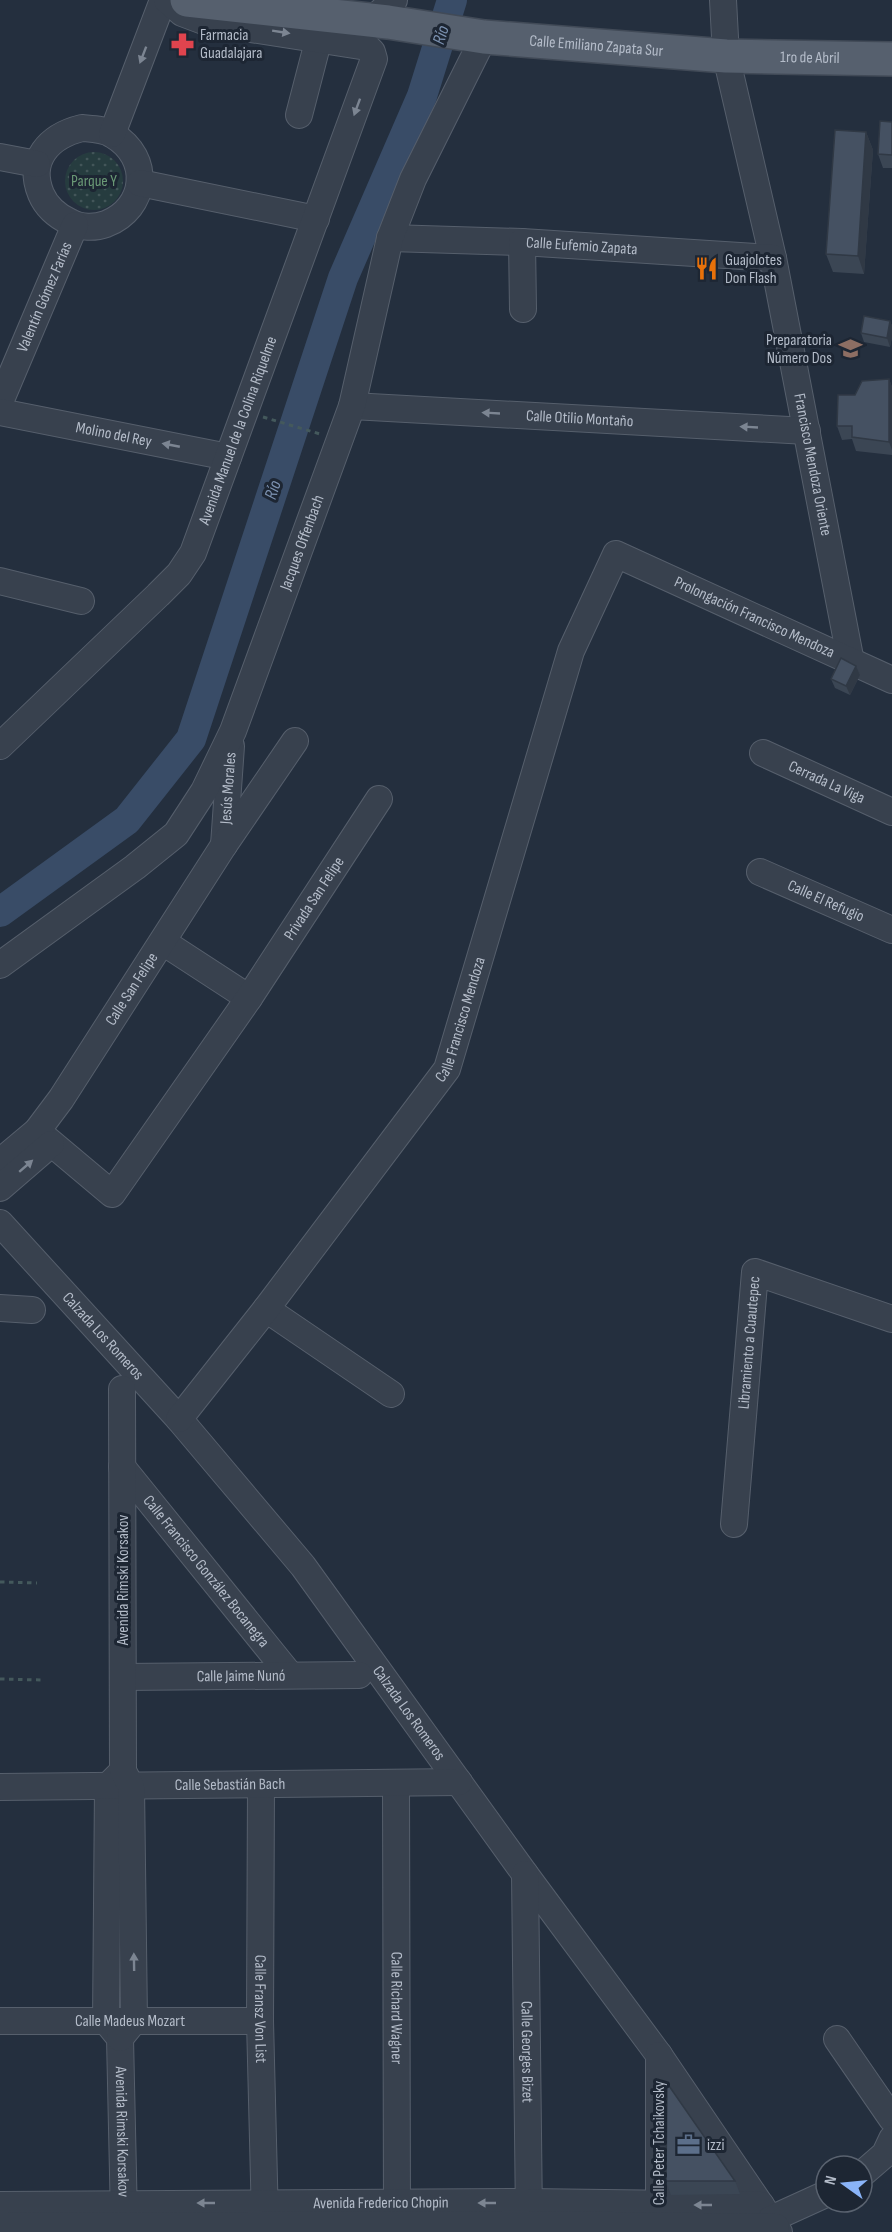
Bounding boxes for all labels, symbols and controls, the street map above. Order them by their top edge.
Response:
water label: Río [428,22,454,47]
place label: Farmacia Guadalajara [200,26,262,63]
one-way arrow [272,28,291,37]
pharmacy icon: Farmacia Guadalajara [169,31,195,57]
street label: Calle Emiliano Zapata Sur [529,31,664,61]
one-way arrow [137,46,147,64]
street label: 1ro de Abril [780,47,840,68]
one-way arrow [352,98,361,116]
park label: Parque Y [71,172,117,191]
street label: Calle Eufemio Zapata [526,233,638,259]
street label: Valentín Gómez Farías [13,239,76,355]
place label: Guajolotes Don Flash [725,251,782,288]
restaurant icon: Guajolotes Don Flash [694,256,720,282]
place label: Preparatoria Número Dos [766,331,832,368]
street label: Avenida Manuel de la Colina Riquelme [194,334,281,528]
school or university icon: Preparatoria Número Dos [837,336,863,362]
street label: Francisco Mendoza Oriente [790,392,836,538]
street label: Calle Otilio Montaño [525,406,634,431]
one-way arrow [482,409,501,418]
street label: Molino del Rey [74,418,153,451]
one-way arrow [739,423,758,432]
one-way arrow [161,440,180,449]
water label: Río [260,477,286,502]
street label: Jacques Offenbach [276,492,328,594]
street label: Prolongación Francisco Mendoza [671,572,838,662]
street label: Jesús Morales [216,751,240,826]
street label: Cerrada La Viga [786,756,868,808]
street label: Privada San Felipe [280,853,348,944]
street label: Calle El Refugio [785,876,867,926]
street label: Calle San Felipe [101,949,162,1029]
street label: Calle Francisco Mendoza [431,955,489,1086]
one-way arrow [18,1160,33,1173]
street label: Libramiento a Cuautepec [734,1275,764,1410]
street label: Calzada Los Romeros [58,1288,148,1384]
street label: Calle Francisco González Bocanegra [139,1491,273,1651]
street label: Avenida Rimski Korsakov [114,1515,133,1646]
street label: Calzada Los Romeros [369,1662,450,1764]
street label: Calle Jaime Nunó [197,1666,285,1686]
street label: Calle Sebastián Bach [175,1774,285,1795]
street label: Calle Richard Wagner [387,1952,406,2065]
one-way arrow [129,1953,138,1972]
street label: Calle Fransz Von List [250,1955,271,2063]
street label: Calle Georges Bizet [517,2001,537,2103]
street label: Calle Madeus Mozart [75,2012,185,2031]
street label: Avenida Rimski Korsakov [111,2065,133,2197]
street label: Calle Peter Tchaikovsky [650,2081,669,2205]
office icon: izzi [676,2132,702,2158]
place label: izzi [707,2136,724,2155]
north arrow [814,2154,874,2214]
text: N [821,2174,841,2187]
street label: Avenida Frederico Chopin [312,2193,449,2213]
one-way arrow [197,2198,216,2208]
one-way arrow [477,2198,496,2208]
one-way arrow [693,2200,712,2209]

